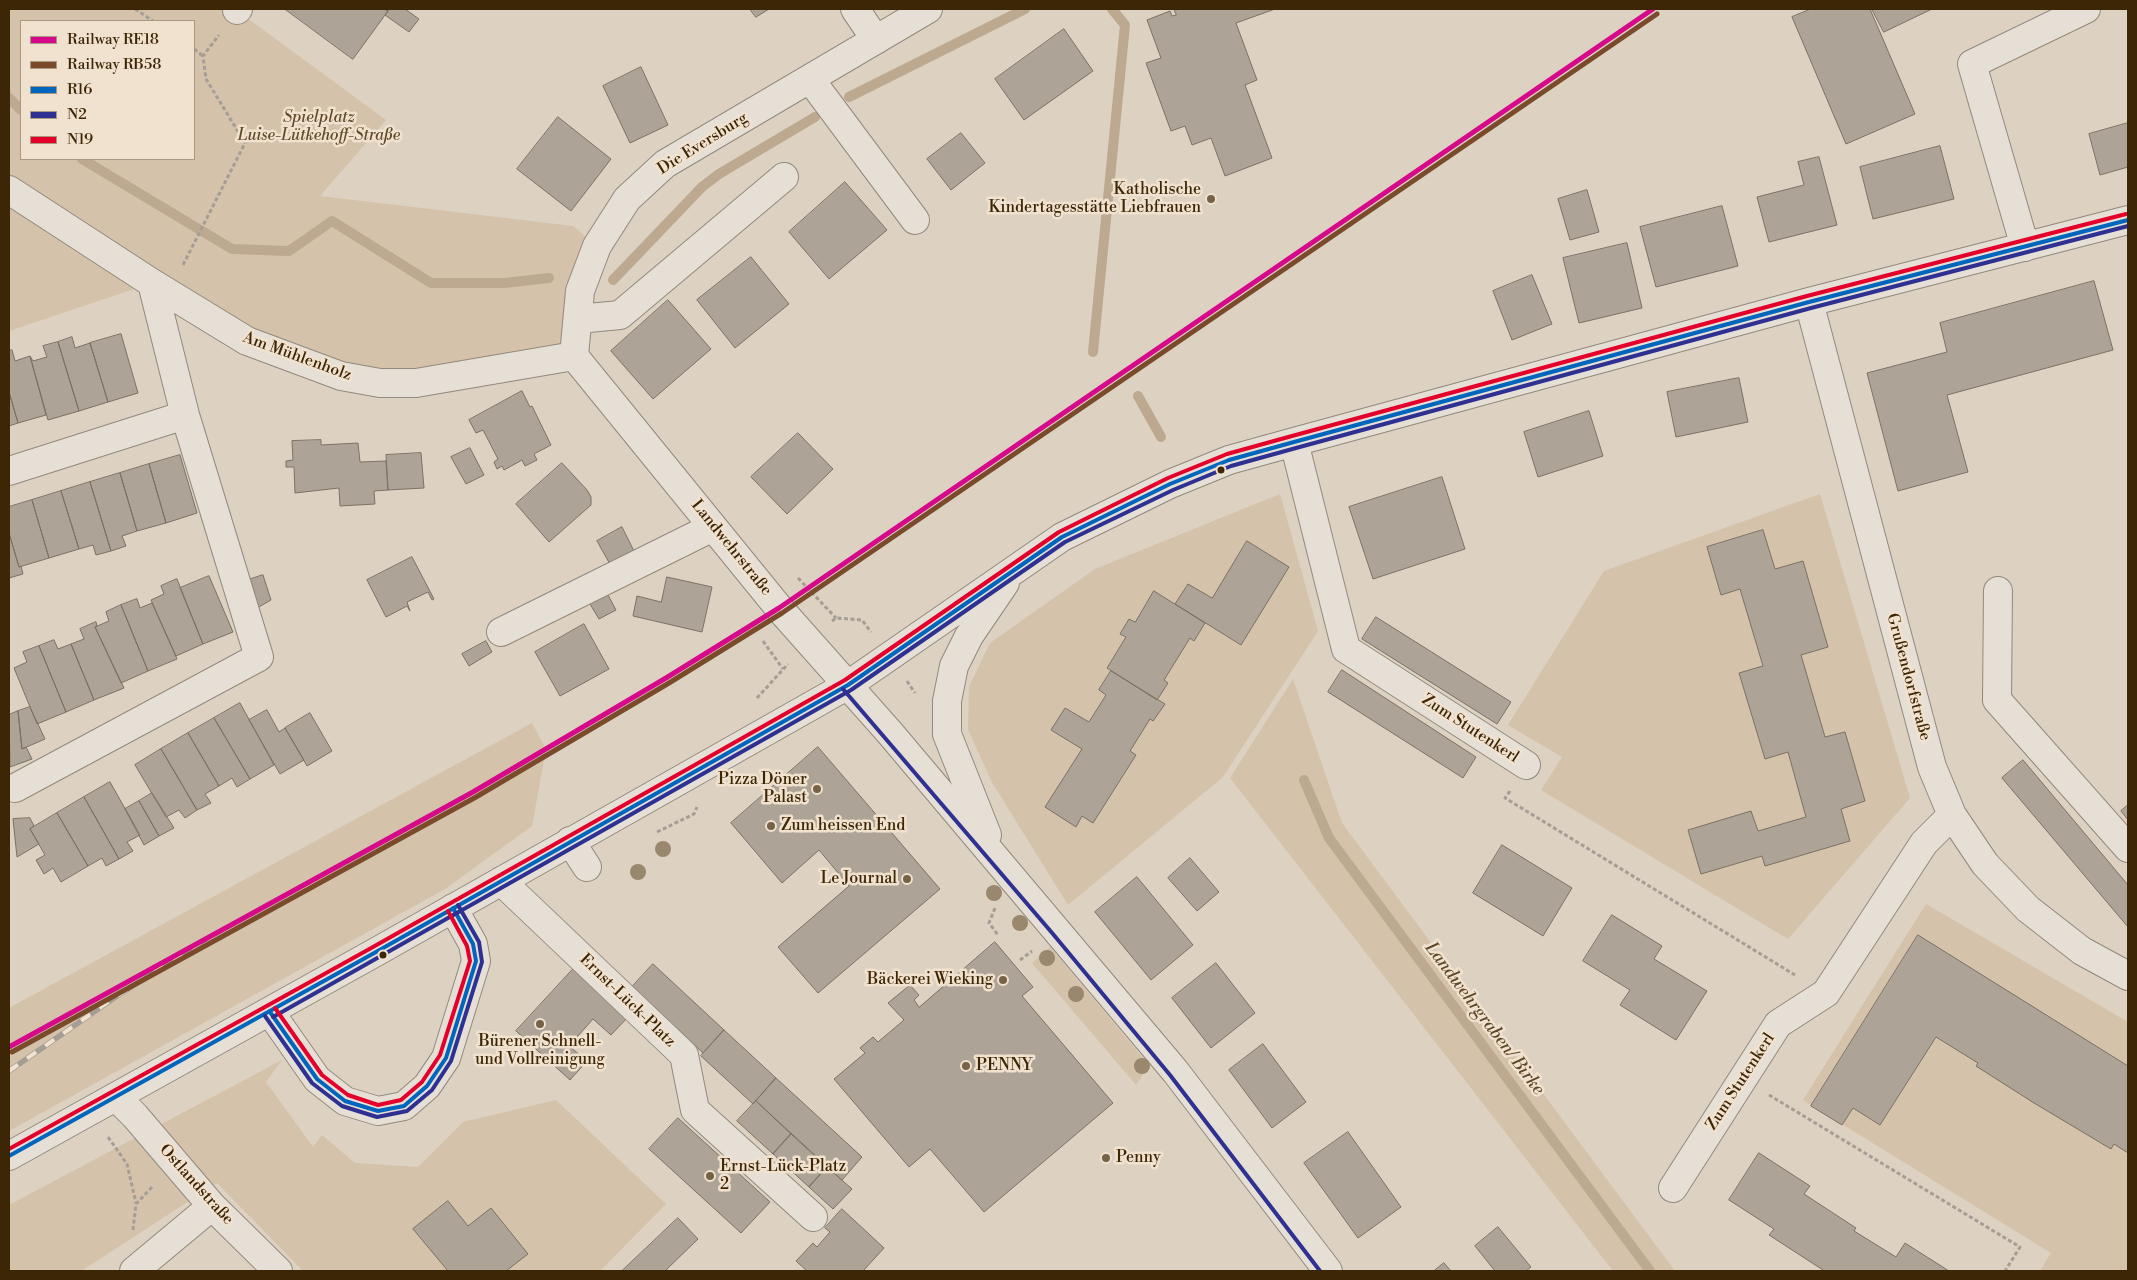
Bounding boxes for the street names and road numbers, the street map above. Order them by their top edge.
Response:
street label: Die Eversburg [654,109,752,179]
street label: Am Mühlenholz [240,328,354,386]
street label: Landwehrstraße [686,496,776,600]
street label: Grußendorfstraße [1882,611,1934,743]
street label: Zum Stutenkerl [1418,691,1522,767]
street label: Ernst-Lück-Platz [575,950,679,1052]
street label: Zum Stutenkerl [1703,1030,1779,1134]
street label: Ostlandstraße [155,1141,237,1229]

